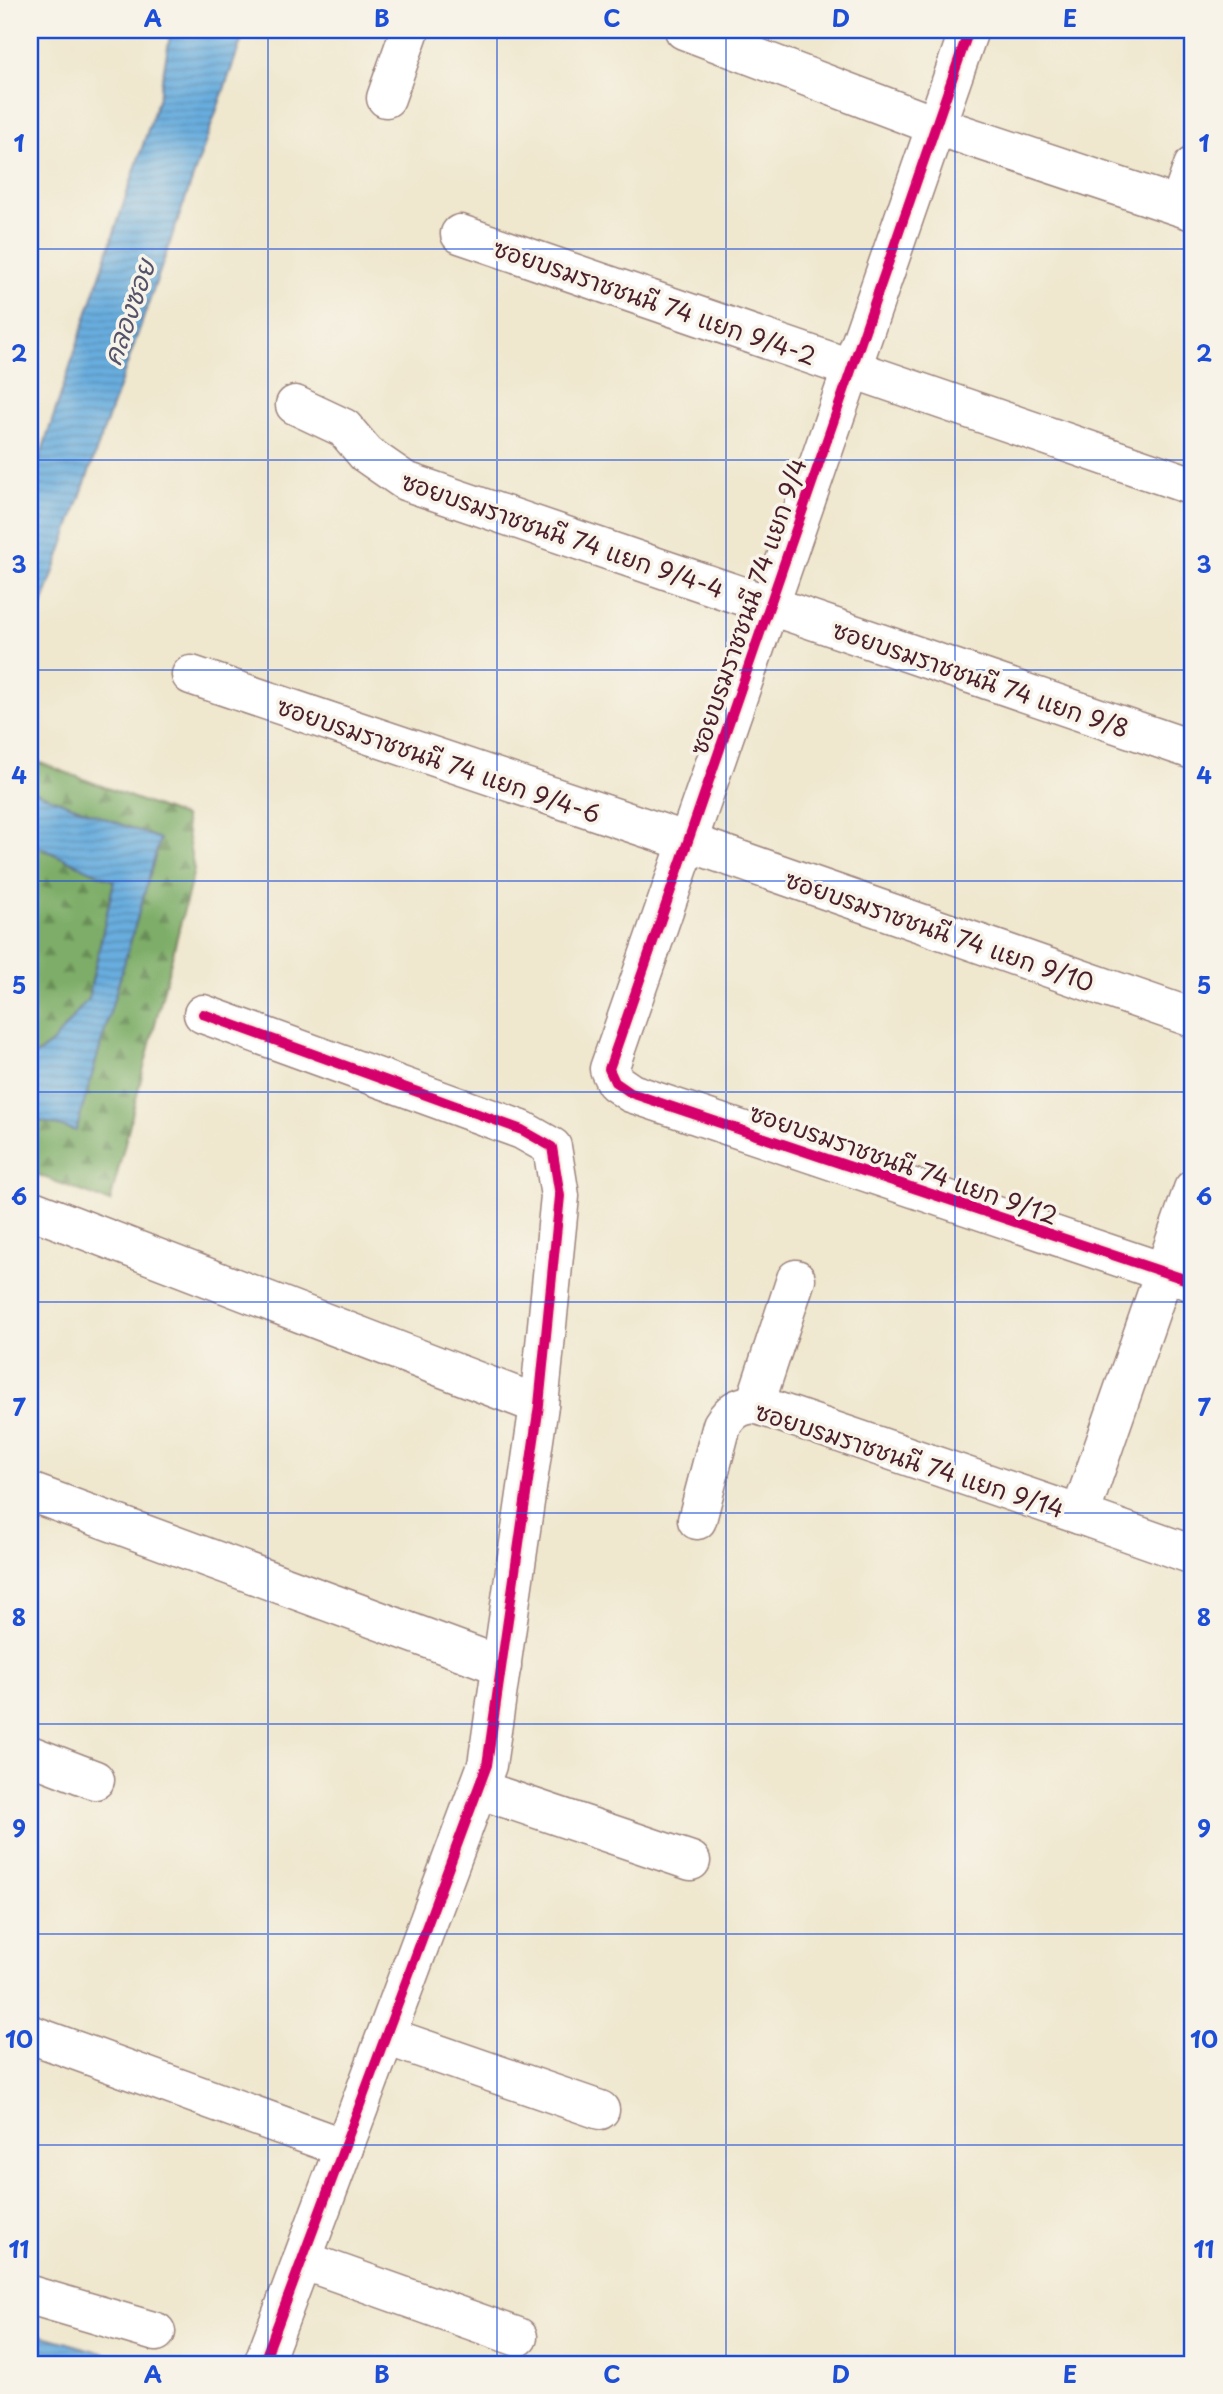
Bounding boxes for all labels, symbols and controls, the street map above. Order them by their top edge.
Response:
text: A [144,0,162,35]
text: B [374,0,390,35]
text: C [603,0,621,35]
text: D [832,0,850,35]
text: E [1063,0,1077,35]
text: 1 [14,125,25,160]
text: 1 [1199,125,1210,160]
street label: ซอยบรมราชชนนี 74 แยก 9/4-2 [489,229,821,373]
water label: คลองซอย [92,251,165,370]
text: 2 [11,335,27,370]
text: 2 [1196,335,1212,370]
street label: ซอยบรมราชชนนี 74 แยก 9/4 [679,453,815,759]
street label: ซอยบรมราชชนนี 74 แยก 9/4-4 [397,462,729,606]
text: 3 [11,546,27,581]
text: 3 [1196,546,1212,581]
street label: ซอยบรมราชชนนี 74 แยก 9/8 [828,610,1134,746]
street label: ซอยบรมราชชนนี 74 แยก 9/4-6 [272,687,606,831]
text: 4 [11,757,27,792]
text: 4 [1196,757,1212,792]
street label: ซอยบรมราชชนนี 74 แยก 9/10 [781,860,1099,1000]
text: 5 [12,967,26,1002]
text: 5 [1197,967,1211,1002]
street label: ซอยบรมราชชนนี 74 แยก 9/12 [745,1093,1063,1233]
text: 6 [11,1178,27,1213]
text: 6 [1196,1178,1212,1213]
text: 7 [12,1389,26,1424]
text: 7 [1197,1389,1211,1424]
street label: ซอยบรมราชชนนี 74 แยก 9/14 [751,1392,1069,1526]
text: 8 [12,1599,26,1634]
text: 8 [1197,1599,1211,1634]
text: 9 [12,1810,26,1845]
text: 9 [1197,1810,1211,1845]
text: 10 [5,2021,33,2056]
text: 10 [1190,2021,1218,2056]
text: 11 [9,2231,30,2266]
text: 11 [1194,2231,1215,2266]
text: A [144,2356,162,2391]
text: B [374,2356,390,2391]
text: C [603,2356,621,2391]
text: D [832,2356,850,2391]
text: E [1063,2356,1077,2391]

